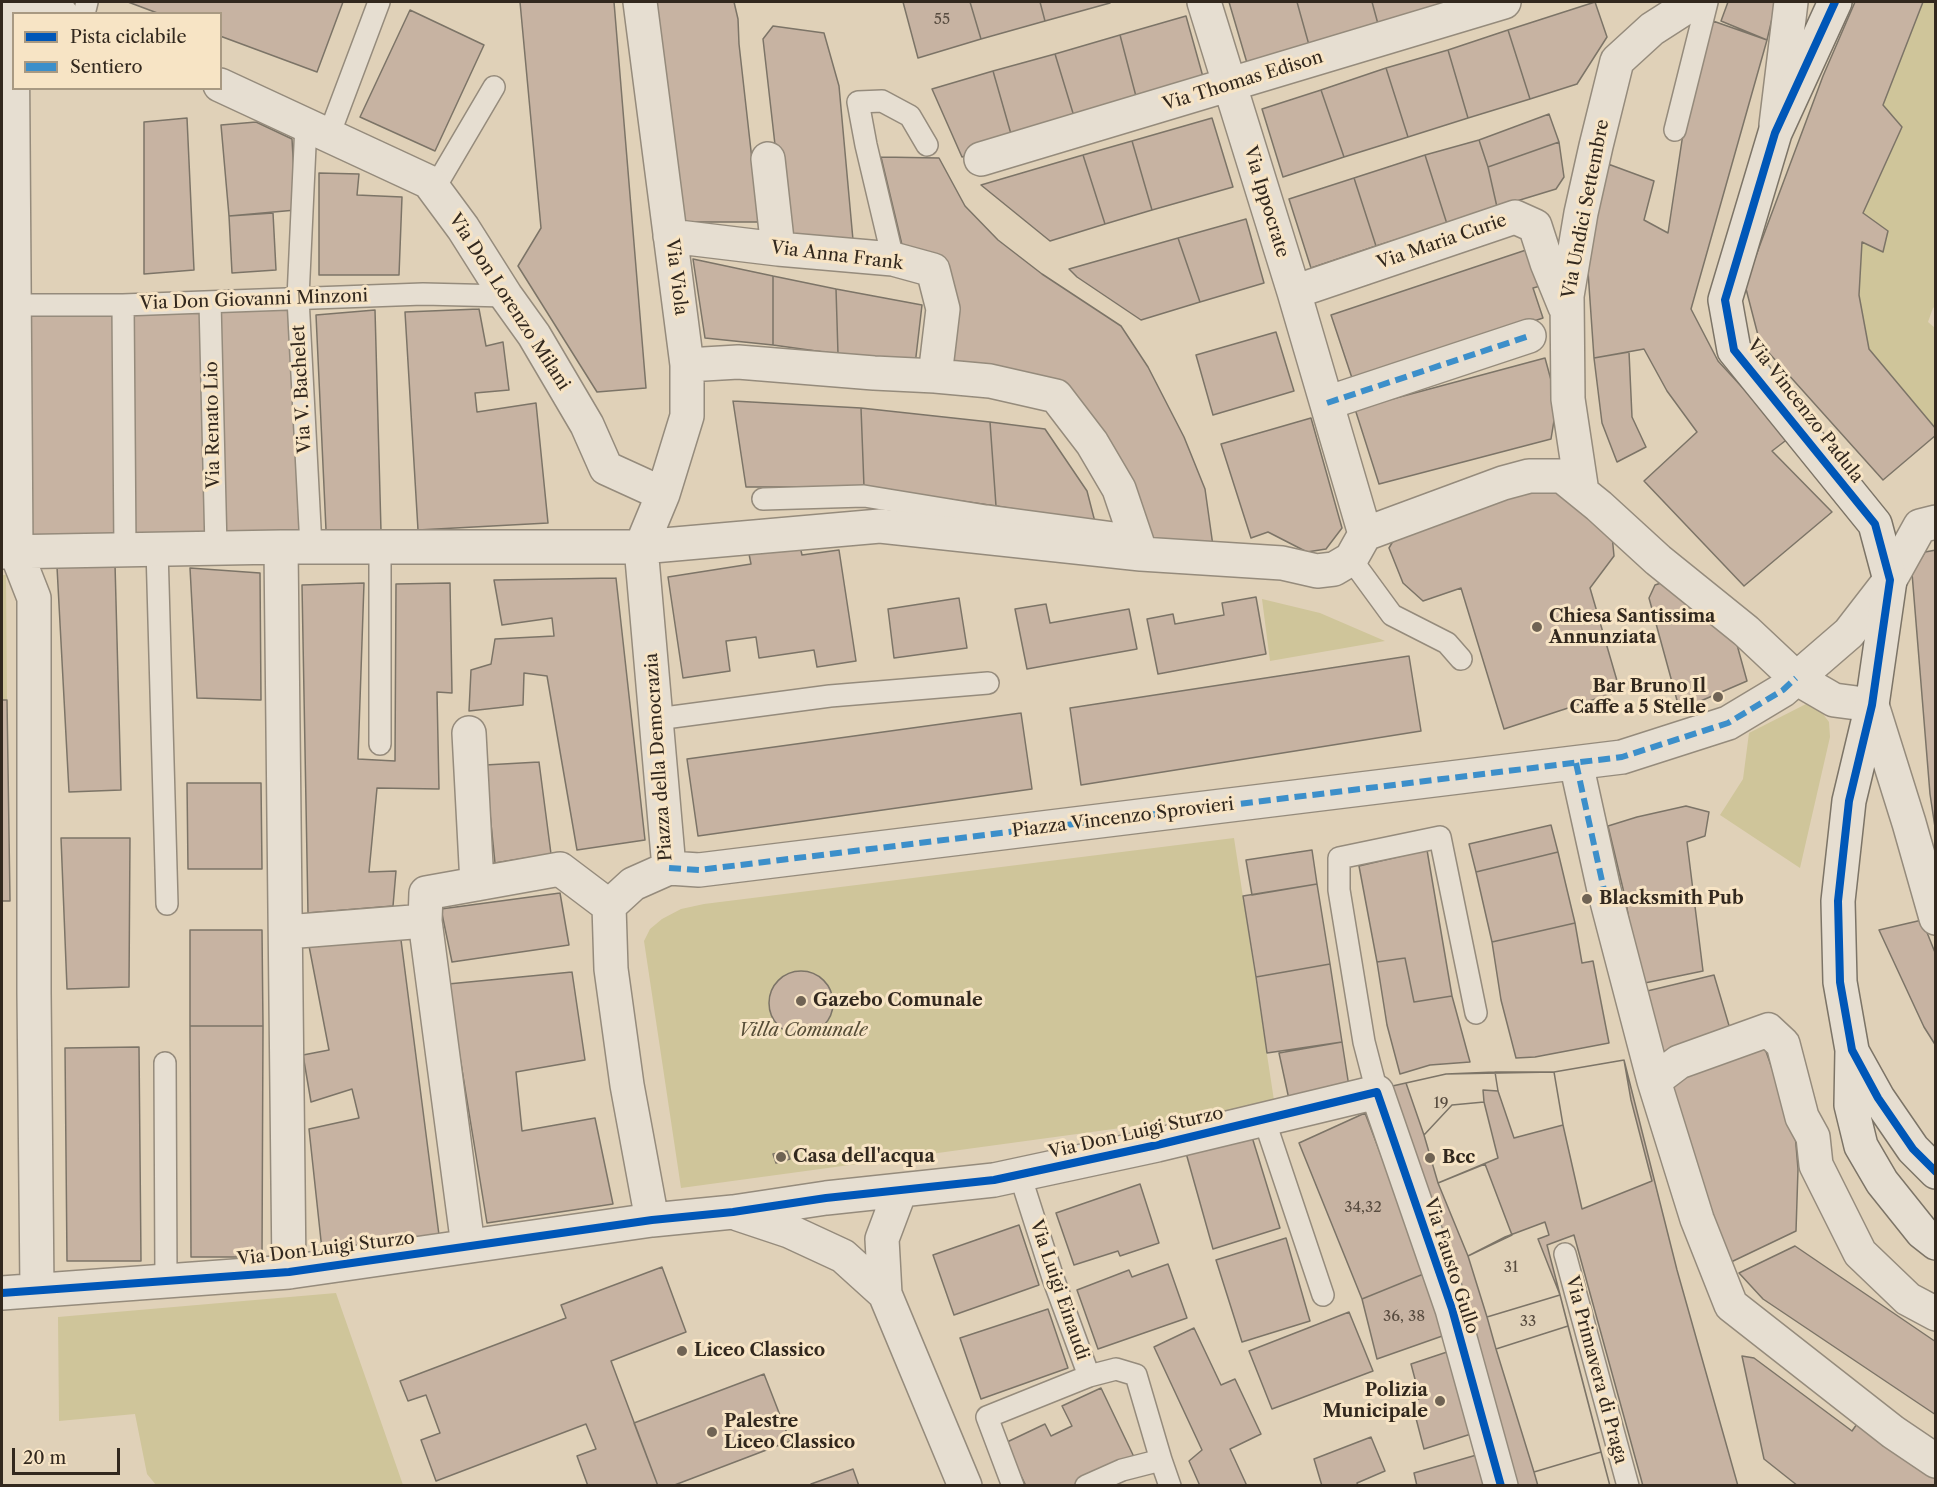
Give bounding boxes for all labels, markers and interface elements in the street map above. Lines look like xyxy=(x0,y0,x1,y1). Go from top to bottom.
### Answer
house number: 55 xyxy=(934,11,950,29)
legend xyxy=(12,12,222,90)
text: Pista ciclabile xyxy=(70,26,187,48)
street label: Via Thomas Edison xyxy=(1160,46,1326,116)
text: Sentiero xyxy=(70,56,142,78)
street label: Via Undici Settembre xyxy=(1558,117,1614,301)
street label: Via Ippocrate xyxy=(1239,144,1293,260)
street label: Via Don Lorenzo Milani xyxy=(444,210,574,394)
street label: Via Maria Curie xyxy=(1374,210,1510,274)
street label: Via Viola xyxy=(661,237,691,317)
street label: Via Anna Frank xyxy=(770,237,904,275)
street label: Via Don Giovanni Minzoni xyxy=(139,285,369,315)
street label: Via V. Bachelet xyxy=(288,324,316,454)
street label: Via Vincenzo Padula xyxy=(1742,335,1868,487)
street label: Via Renato Lio xyxy=(201,361,225,489)
place label: Chiesa Santissima Annunziata xyxy=(1549,606,1716,648)
marker: Chiesa Santissima Annunziata xyxy=(1530,620,1544,634)
street label: Piazza della Democrazia xyxy=(641,652,677,862)
place label: Bar Bruno Il Caffe a 5 Stelle xyxy=(1569,676,1706,718)
marker: Bar Bruno Il Caffe a 5 Stelle xyxy=(1711,690,1725,704)
street label: Piazza Vincenzo Sprovieri xyxy=(1011,794,1235,842)
place label: Blacksmith Pub xyxy=(1599,888,1744,910)
marker: Blacksmith Pub xyxy=(1580,892,1594,906)
place label: Gazebo Comunale xyxy=(813,990,983,1012)
marker: Gazebo Comunale xyxy=(794,994,808,1008)
park label: Villa Comunale xyxy=(738,1020,868,1042)
house number: 19 xyxy=(1433,1095,1449,1113)
street label: Via Don Luigi Sturzo xyxy=(1047,1102,1225,1164)
place label: Casa dell'acqua xyxy=(793,1146,935,1168)
place label: Bcc xyxy=(1442,1147,1475,1169)
marker: Casa dell'acqua xyxy=(774,1150,788,1164)
marker: Bcc xyxy=(1423,1151,1437,1165)
street label: Via Fausto Gullo xyxy=(1419,1195,1483,1337)
house number: 34,32 xyxy=(1344,1199,1382,1217)
street label: Via Luigi Einaudi xyxy=(1025,1217,1093,1363)
street label: Via Don Luigi Sturzo xyxy=(236,1227,416,1271)
house number: 31 xyxy=(1504,1259,1518,1277)
street label: Via Primavera di Praga xyxy=(1561,1274,1631,1466)
house number: 36, 38 xyxy=(1383,1308,1425,1326)
house number: 33 xyxy=(1520,1313,1536,1331)
place label: Liceo Classico xyxy=(694,1340,825,1362)
marker: Liceo Classico xyxy=(675,1344,689,1358)
place label: Polizia Municipale xyxy=(1323,1380,1428,1422)
marker: Polizia Municipale xyxy=(1433,1394,1447,1408)
place label: Palestre Liceo Classico xyxy=(724,1411,855,1454)
marker: Palestre Liceo Classico xyxy=(705,1425,719,1439)
scale bar xyxy=(15,1436,123,1474)
text: 20 m xyxy=(23,1447,66,1469)

